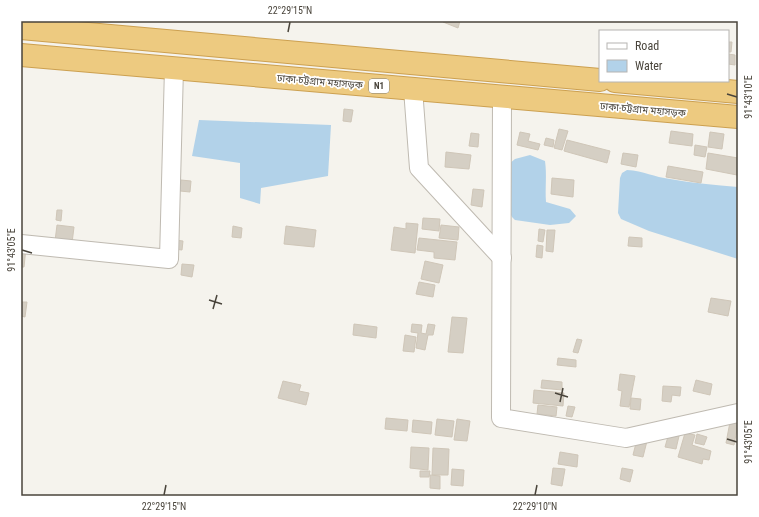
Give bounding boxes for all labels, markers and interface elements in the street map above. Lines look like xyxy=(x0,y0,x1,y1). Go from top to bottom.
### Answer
text: 22°29'15"N xyxy=(268,5,312,16)
legend xyxy=(599,30,729,82)
text: Road xyxy=(635,39,659,53)
text: Water xyxy=(635,59,663,73)
street label: ঢাকা-চট্টগ্রাম মহাসড়ক xyxy=(276,72,364,91)
text: 91°43'10"E xyxy=(743,75,754,119)
road number: N1 xyxy=(369,79,389,93)
street label: ঢাকা-চট্টগ্রাম মহাসড়ক xyxy=(599,100,687,119)
text: 91°43'05"E xyxy=(6,228,17,272)
text: 91°43'05"E xyxy=(743,420,754,464)
text: 22°29'15"N xyxy=(142,501,186,512)
text: 22°29'10"N xyxy=(513,501,557,512)

